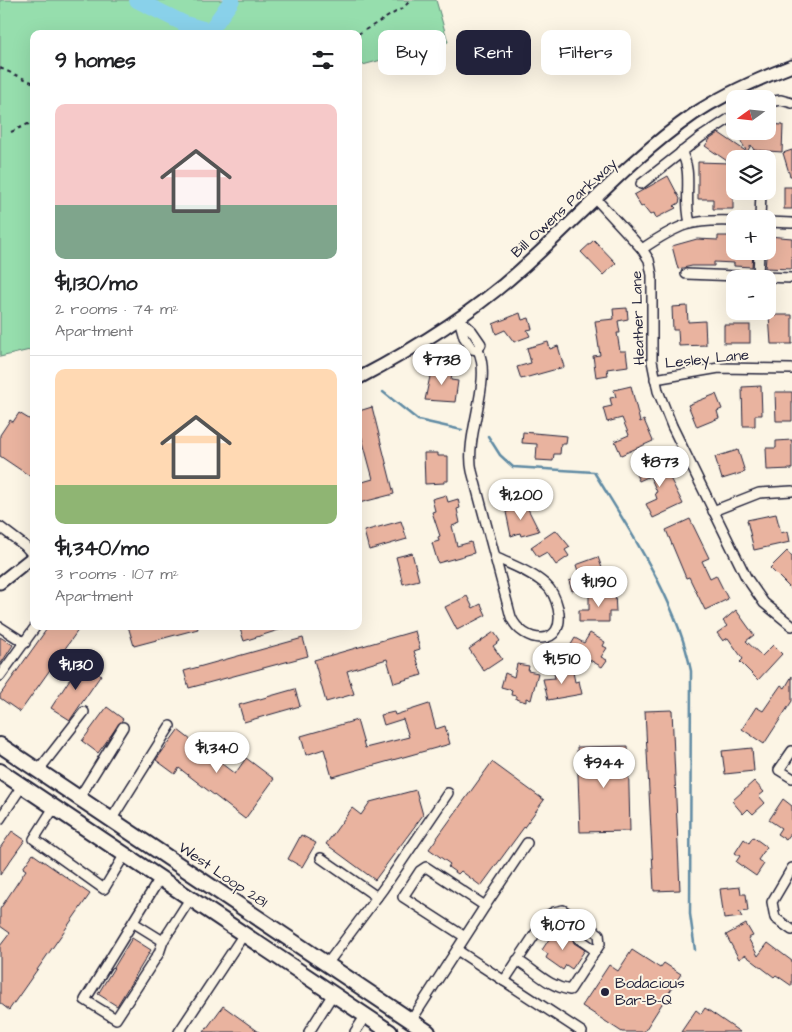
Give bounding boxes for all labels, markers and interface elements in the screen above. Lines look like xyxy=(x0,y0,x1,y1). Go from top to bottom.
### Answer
chip: Buy xyxy=(378,30,446,75)
chip: Rent xyxy=(456,30,531,75)
chip: Filters xyxy=(541,30,631,75)
text: 9 homes xyxy=(55,46,136,75)
icon: filters xyxy=(309,46,337,74)
north arrow xyxy=(726,90,776,140)
map controls xyxy=(726,90,776,320)
icon: home xyxy=(151,136,241,226)
button: layers xyxy=(726,150,776,200)
street label: Bill Owens Parkway xyxy=(506,153,622,263)
button: + xyxy=(726,210,776,260)
text: $1,130/mo xyxy=(55,269,137,298)
street label: Heather Lane xyxy=(626,270,650,366)
button: − xyxy=(726,270,776,320)
text: 2 rooms · 74 m² xyxy=(55,298,179,320)
text: Apartment xyxy=(55,320,133,342)
pin: $738 xyxy=(412,344,472,386)
street label: Lesley Lane xyxy=(664,344,750,375)
text: $738 xyxy=(423,349,461,371)
icon: home xyxy=(151,402,241,492)
pin: $873 xyxy=(630,446,690,488)
text: $873 xyxy=(641,451,679,473)
pin: $1,200 xyxy=(480,478,562,521)
text: $1,200 xyxy=(499,484,543,506)
text: $1,340/mo xyxy=(55,534,149,563)
text: 3 rooms · 107 m² xyxy=(55,563,179,585)
pin: $1,190 xyxy=(558,566,640,608)
text: $1,190 xyxy=(581,571,617,593)
text: Apartment xyxy=(55,585,133,607)
pin: $1,510 xyxy=(521,642,603,685)
pin: $1,130 xyxy=(35,648,117,691)
text: $1,510 xyxy=(543,648,581,670)
text: $1,130 xyxy=(59,654,93,676)
pin: $1,340 xyxy=(176,732,258,774)
text: $1,340 xyxy=(196,737,238,759)
pin: $944 xyxy=(574,746,634,789)
text: $944 xyxy=(584,752,624,774)
street label: West Loop 281 xyxy=(174,837,272,913)
pin: $1,070 xyxy=(522,908,604,951)
text: $1,070 xyxy=(541,914,585,936)
place label: Bodacious Bar-B-Q xyxy=(615,973,685,1011)
marker: Bodacious Bar-B-Q xyxy=(599,986,611,998)

